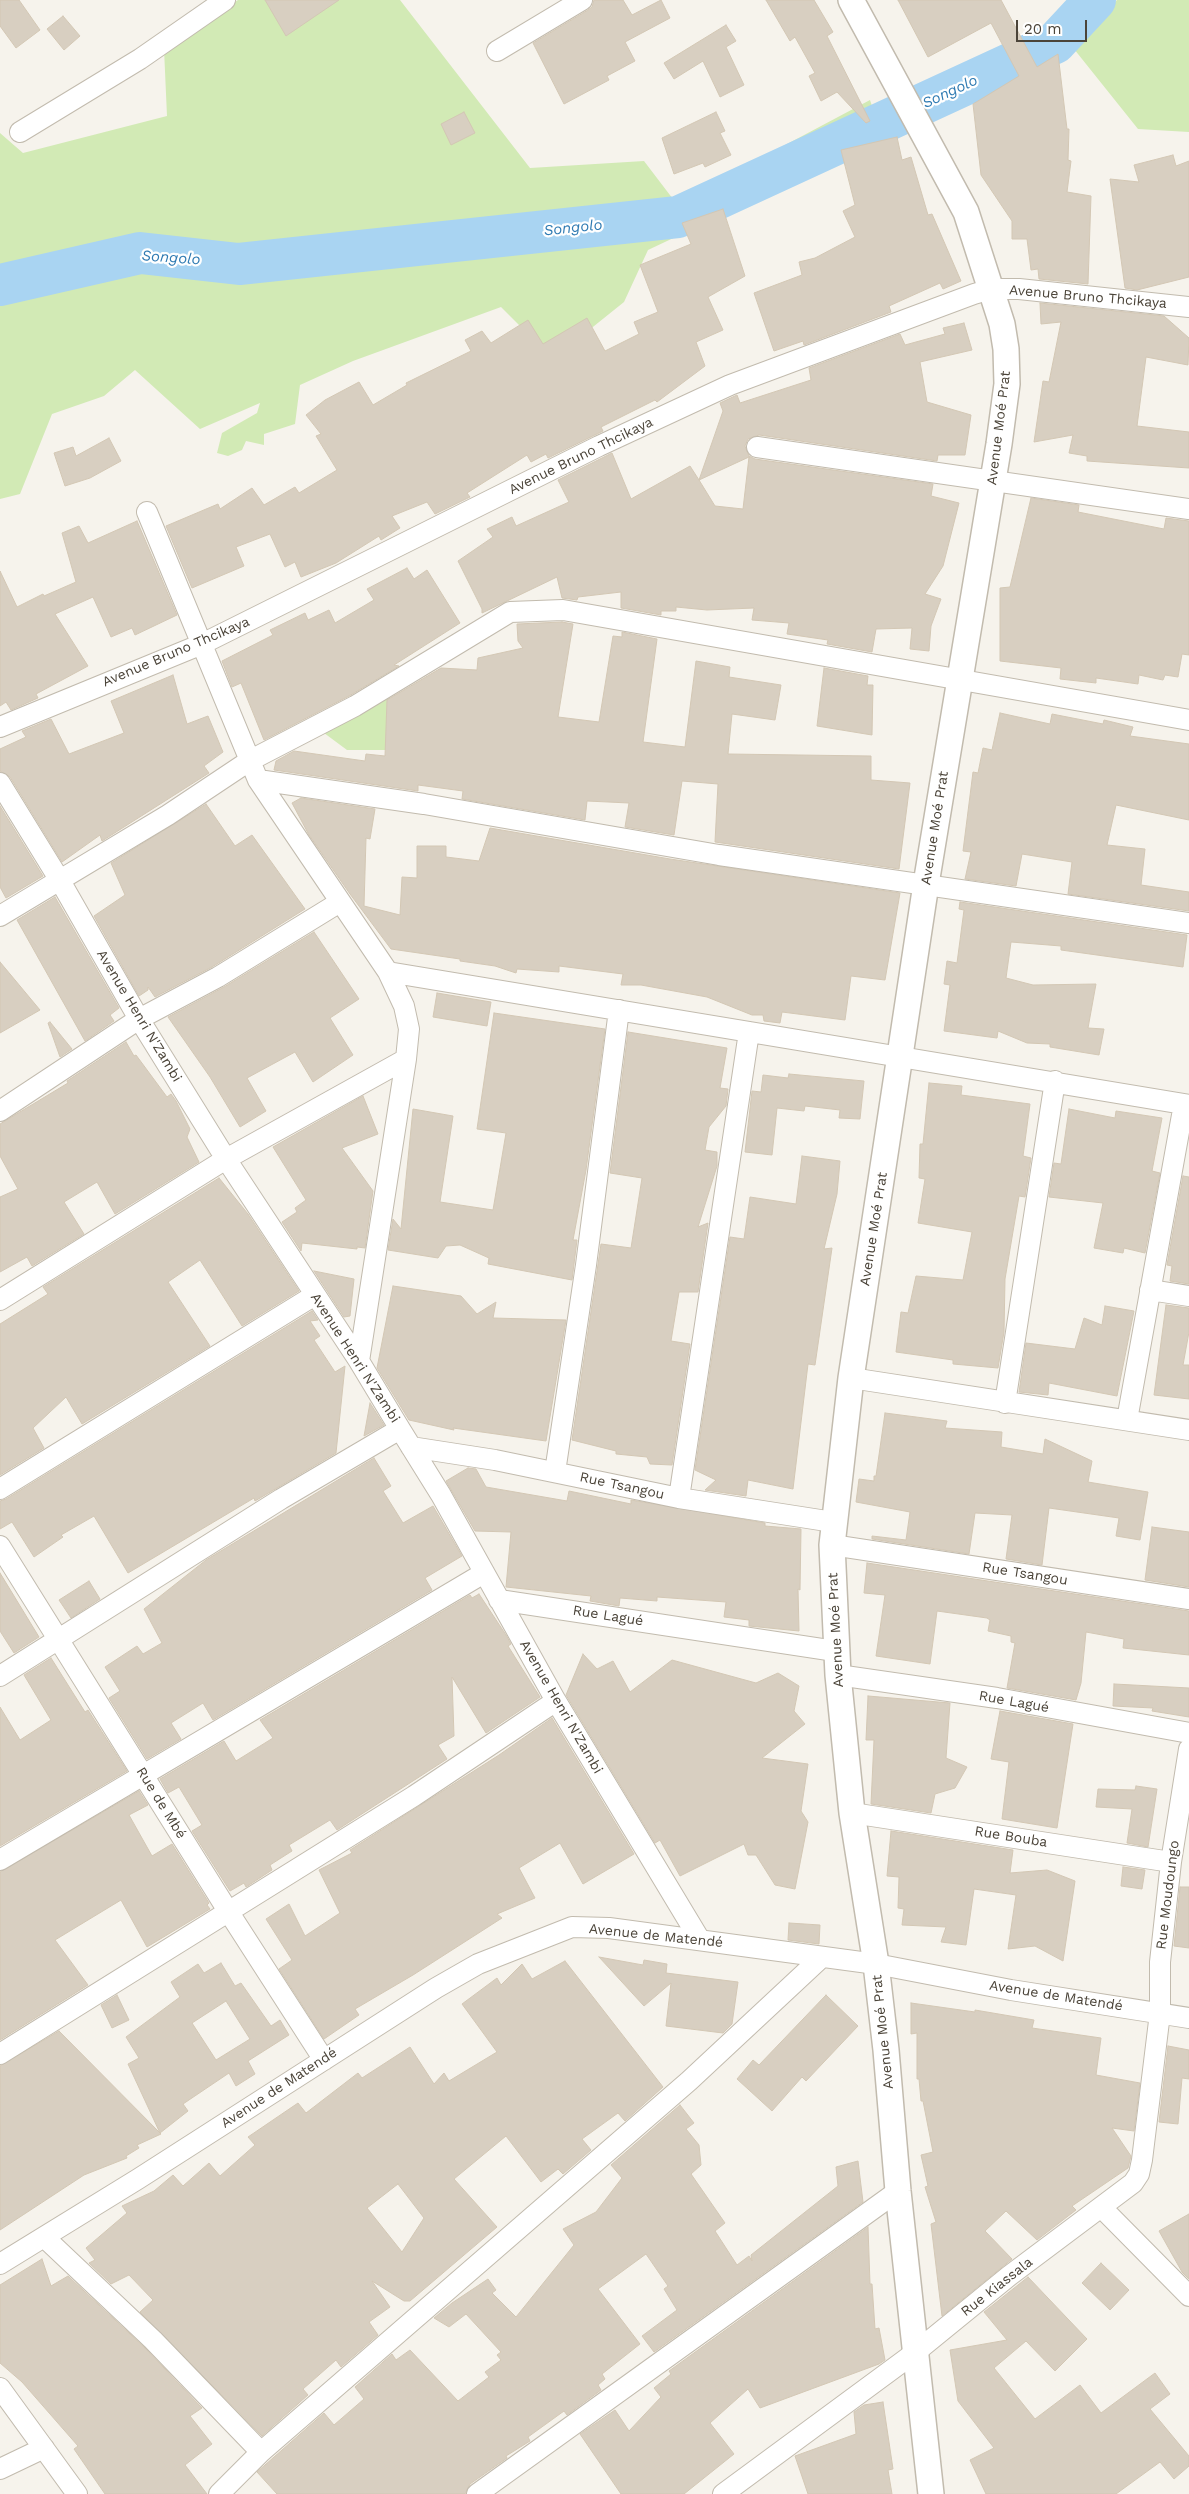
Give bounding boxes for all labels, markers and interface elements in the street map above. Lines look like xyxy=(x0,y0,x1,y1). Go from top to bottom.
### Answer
scale bar xyxy=(1019,10,1090,42)
text: 20 m xyxy=(1024,20,1062,38)
water label: Songolo xyxy=(919,71,981,113)
water label: Songolo xyxy=(543,216,603,240)
water label: Songolo xyxy=(141,247,201,269)
street label: Avenue Bruno Thcikaya xyxy=(1008,282,1168,312)
street label: Avenue Moé Prat xyxy=(984,370,1014,486)
street label: Avenue Bruno Thcikaya xyxy=(506,414,656,498)
street label: Avenue Bruno Thcikaya xyxy=(100,613,252,691)
street label: Avenue Moé Prat xyxy=(918,770,952,886)
street label: Avenue Henri N'Zambi xyxy=(93,947,185,1085)
street label: Avenue Moé Prat xyxy=(857,1171,891,1287)
street label: Avenue Henri N'Zambi xyxy=(307,1290,403,1426)
street label: Rue Tsangou xyxy=(578,1469,666,1503)
street label: Rue Tsangou xyxy=(981,1559,1069,1589)
street label: Avenue Moé Prat xyxy=(825,1572,847,1688)
street label: Rue Lagué xyxy=(572,1602,644,1630)
street label: Avenue Henri N'Zambi xyxy=(516,1637,606,1777)
street label: Rue Lagué xyxy=(978,1688,1050,1716)
street label: Rue de Mbé xyxy=(132,1764,190,1842)
street label: Rue Bouba xyxy=(973,1823,1049,1851)
street label: Rue Moudoungo xyxy=(1153,1839,1183,1951)
street label: Avenue de Matendé xyxy=(588,1921,724,1951)
street label: Avenue Moé Prat xyxy=(869,1974,897,2090)
street label: Avenue de Matendé xyxy=(988,1977,1124,2015)
street label: Avenue de Matendé xyxy=(218,2044,340,2132)
street label: Rue Kiassala xyxy=(958,2254,1036,2320)

